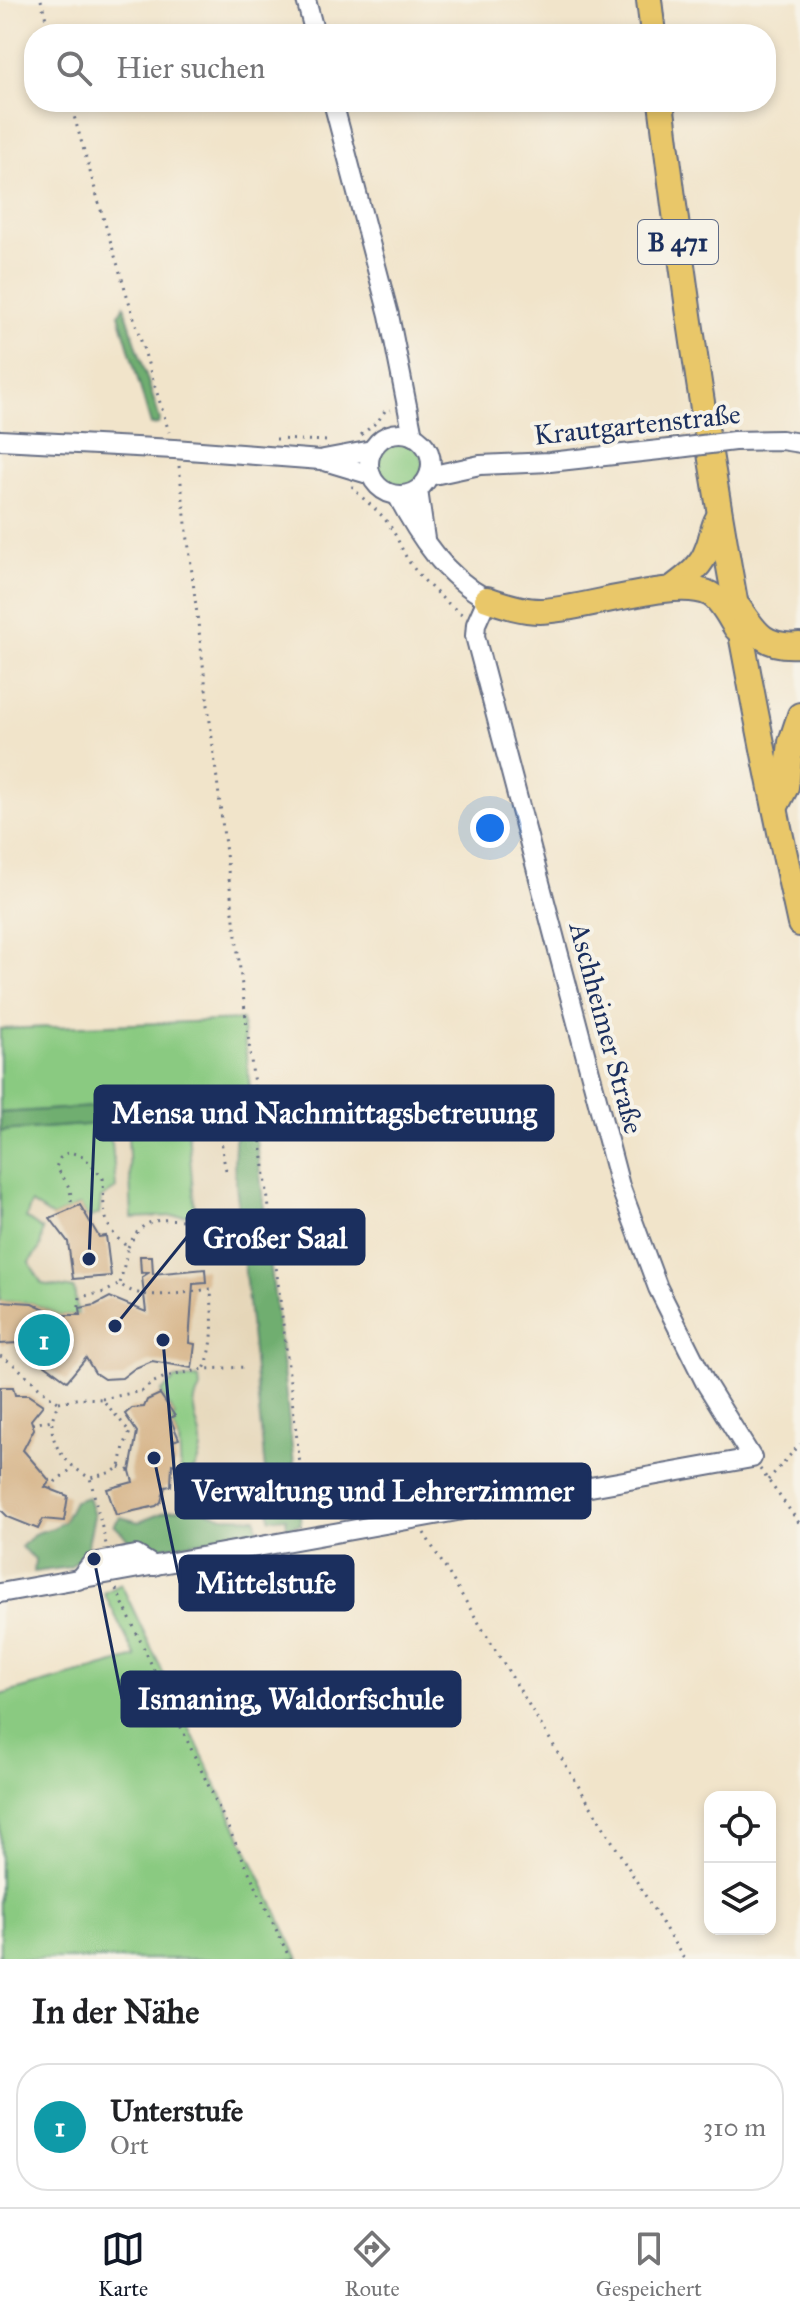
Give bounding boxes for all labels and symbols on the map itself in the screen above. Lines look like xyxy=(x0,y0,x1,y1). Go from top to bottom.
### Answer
road number: B 471 xyxy=(638,220,718,264)
street label: Krautgartenstraße xyxy=(532,396,742,453)
your location xyxy=(470,808,510,848)
street label: Aschheimer Straße xyxy=(561,918,652,1138)
callout: Mensa und Nachmittagsbetreuung xyxy=(95,1086,553,1140)
text: Mensa und Nachmittagsbetreuung xyxy=(111,1095,538,1131)
callout: Großer Saal xyxy=(187,1210,364,1264)
text: Großer Saal xyxy=(203,1220,348,1256)
pin: 1 xyxy=(18,1310,70,1370)
callout: Verwaltung und Lehrerzimmer xyxy=(176,1464,590,1518)
text: Verwaltung und Lehrerzimmer xyxy=(191,1473,575,1509)
callout: Mittelstufe xyxy=(180,1556,353,1610)
text: Mittelstufe xyxy=(196,1565,337,1601)
callout: Ismaning, Waldorfschule xyxy=(122,1672,460,1726)
text: Ismaning, Waldorfschule xyxy=(138,1681,445,1717)

